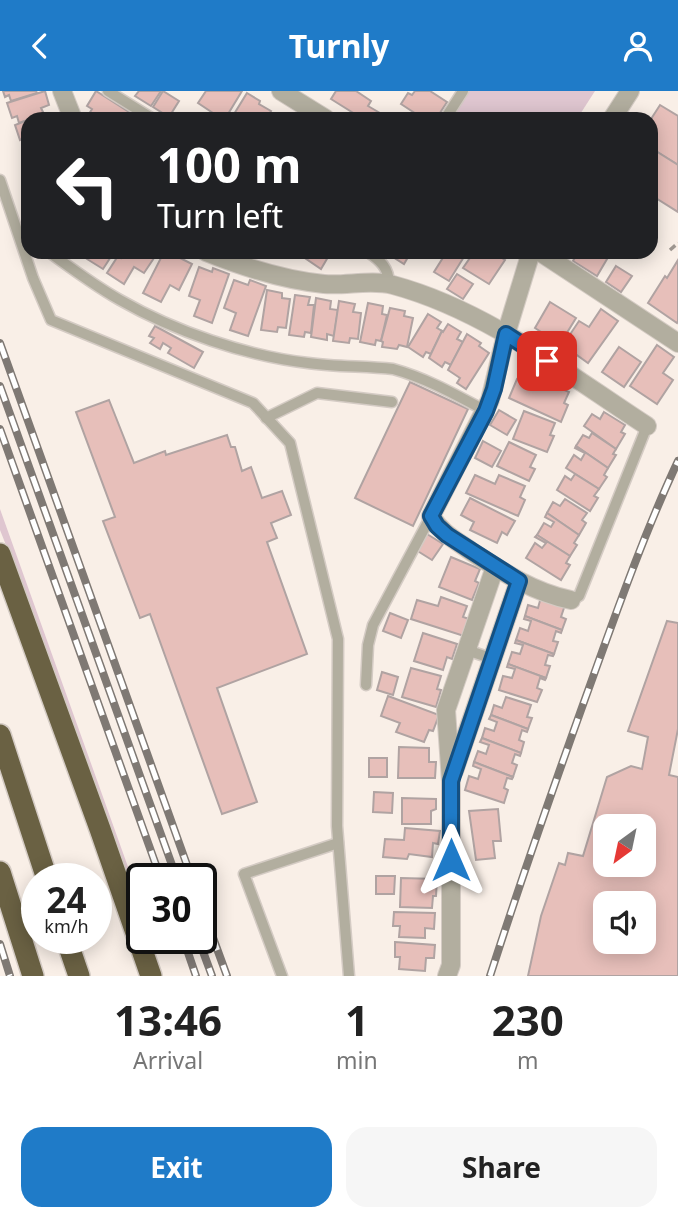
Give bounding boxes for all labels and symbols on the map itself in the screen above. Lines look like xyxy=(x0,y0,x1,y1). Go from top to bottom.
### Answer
pin xyxy=(517,331,577,391)
north arrow xyxy=(593,814,656,877)
position arrow xyxy=(414,823,488,897)
speed limit sign: 30 xyxy=(126,863,217,954)

